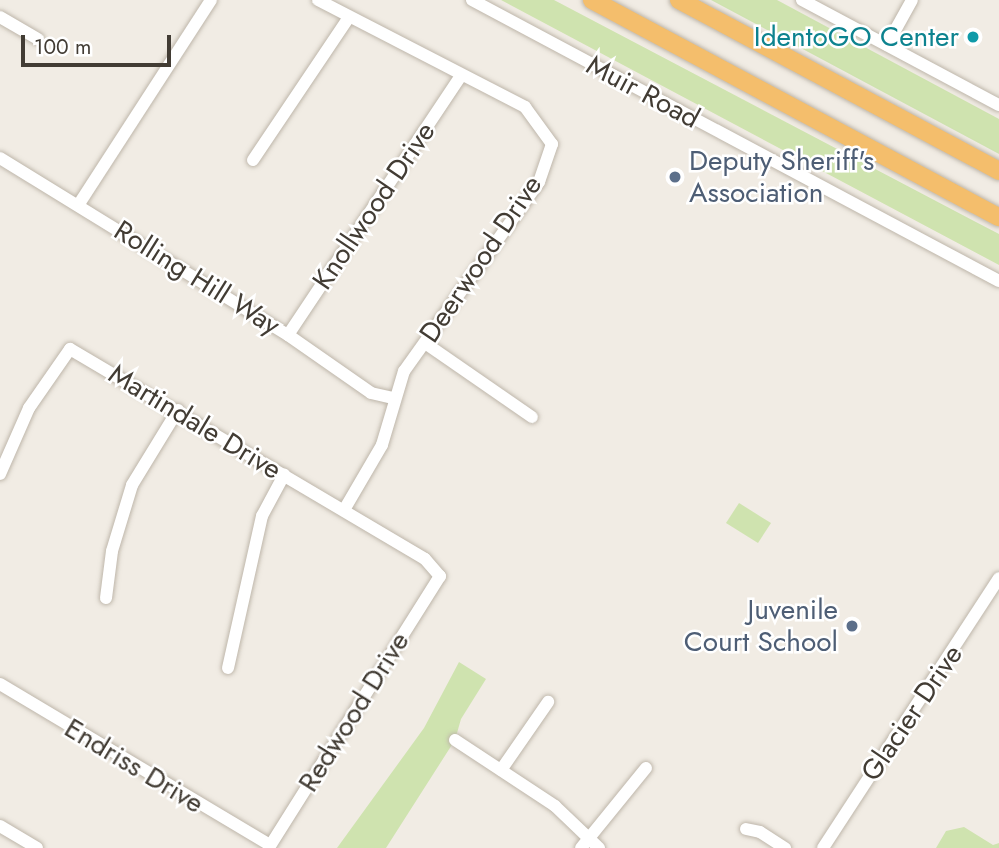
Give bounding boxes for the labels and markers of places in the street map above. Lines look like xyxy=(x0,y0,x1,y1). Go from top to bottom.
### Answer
place label: IdentoGO Center xyxy=(754,20,959,54)
marker: IdentoGO Center xyxy=(965,29,981,45)
place label: Deputy Sheriff's Association xyxy=(689,144,874,210)
marker: Deputy Sheriff's Association xyxy=(667,169,683,185)
place label: Juvenile Court School xyxy=(684,593,838,659)
marker: Juvenile Court School xyxy=(844,618,860,634)

